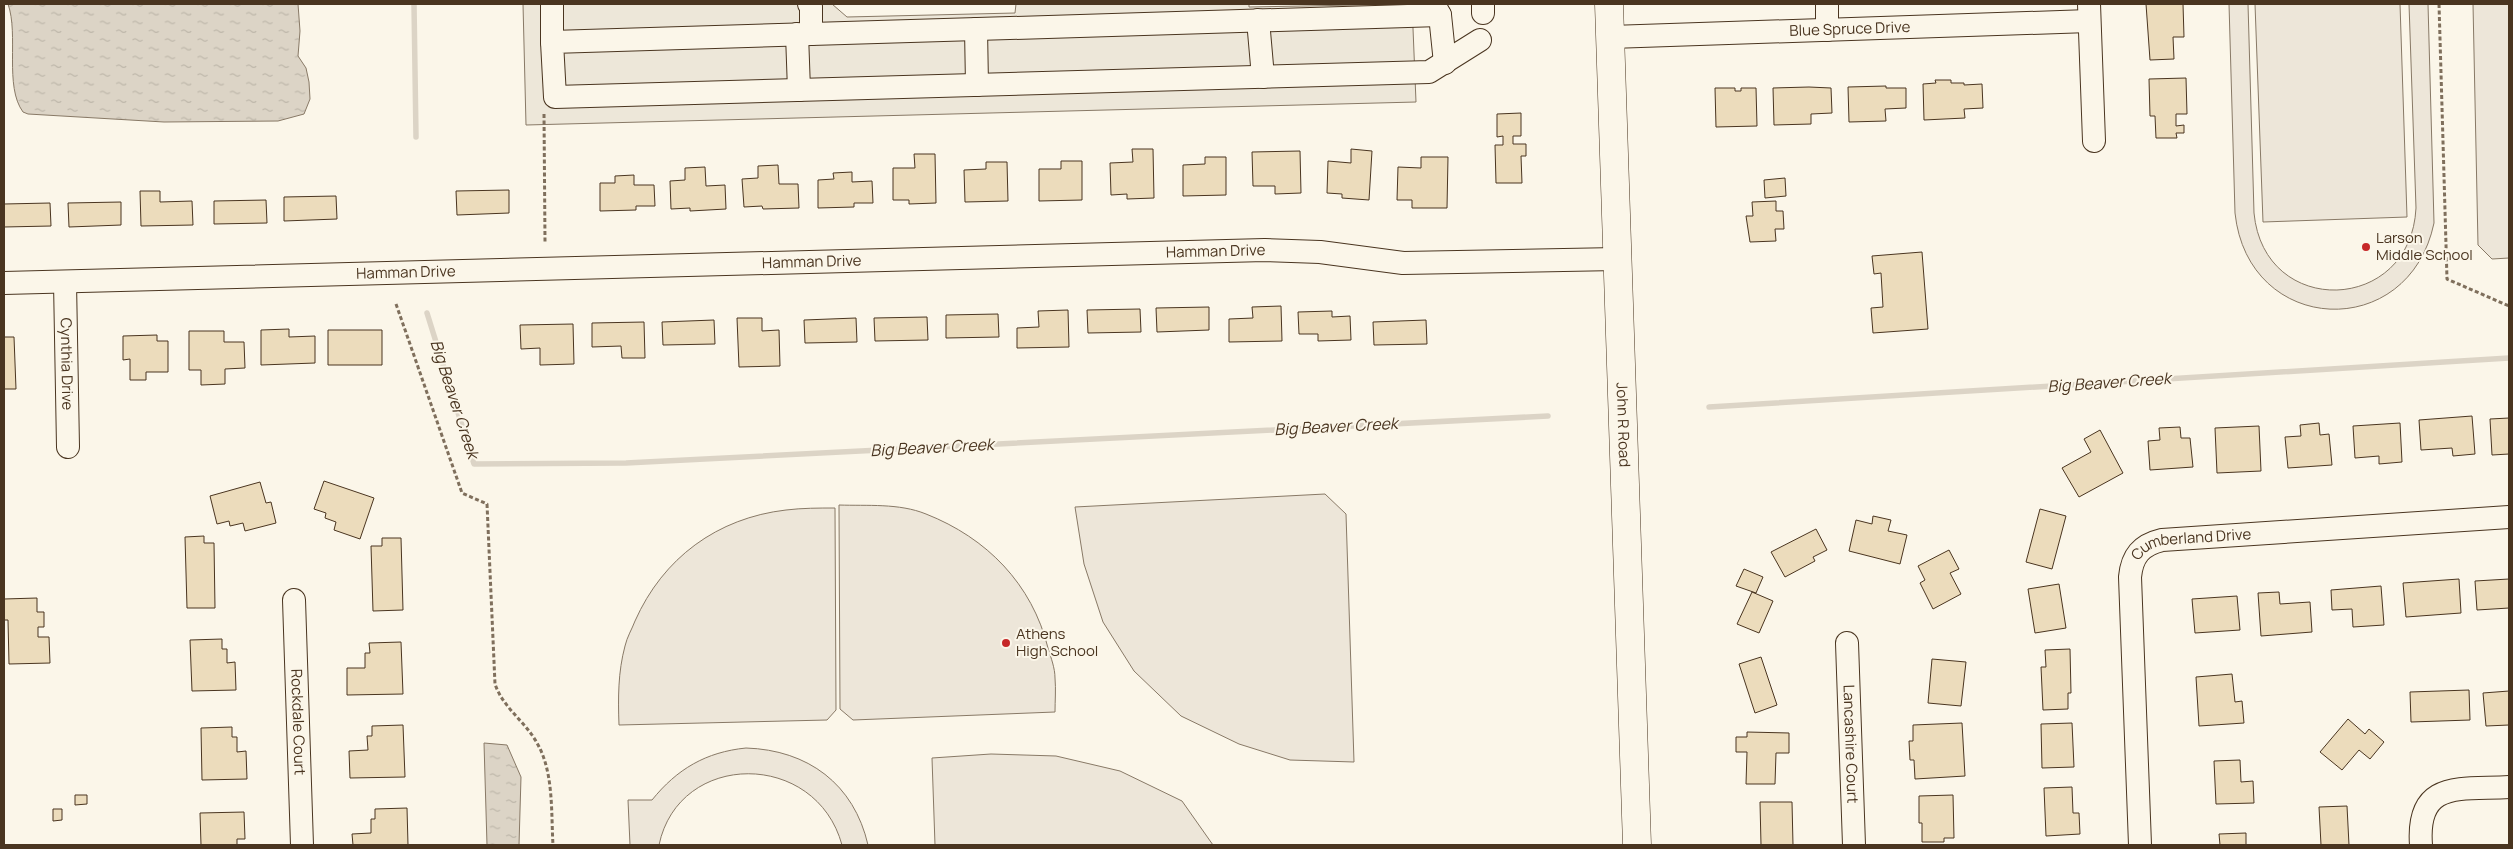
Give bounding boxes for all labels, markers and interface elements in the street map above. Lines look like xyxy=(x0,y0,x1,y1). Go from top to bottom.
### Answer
street label: Blue Spruce Drive xyxy=(1789,16,1911,41)
place label: Larson Middle School xyxy=(2376,227,2473,265)
street label: Hamman Drive xyxy=(1166,239,1266,263)
marker: Larson Middle School xyxy=(2360,241,2372,253)
street label: Hamman Drive xyxy=(762,250,862,273)
street label: Hamman Drive xyxy=(356,260,456,284)
street label: Cynthia Drive xyxy=(56,318,78,411)
water label: Big Beaver Creek xyxy=(425,337,485,463)
water label: Big Beaver Creek xyxy=(2047,367,2173,397)
street label: John R Road xyxy=(1612,382,1635,467)
water label: Big Beaver Creek xyxy=(1274,412,1400,440)
water label: Big Beaver Creek xyxy=(870,433,996,461)
street label: Cumberland Drive xyxy=(2126,523,2252,564)
place label: Athens High School xyxy=(1016,623,1098,661)
marker: Athens High School xyxy=(1000,637,1012,649)
street label: Rockdale Court xyxy=(286,668,311,775)
street label: Lancashire Court xyxy=(1838,684,1864,804)

